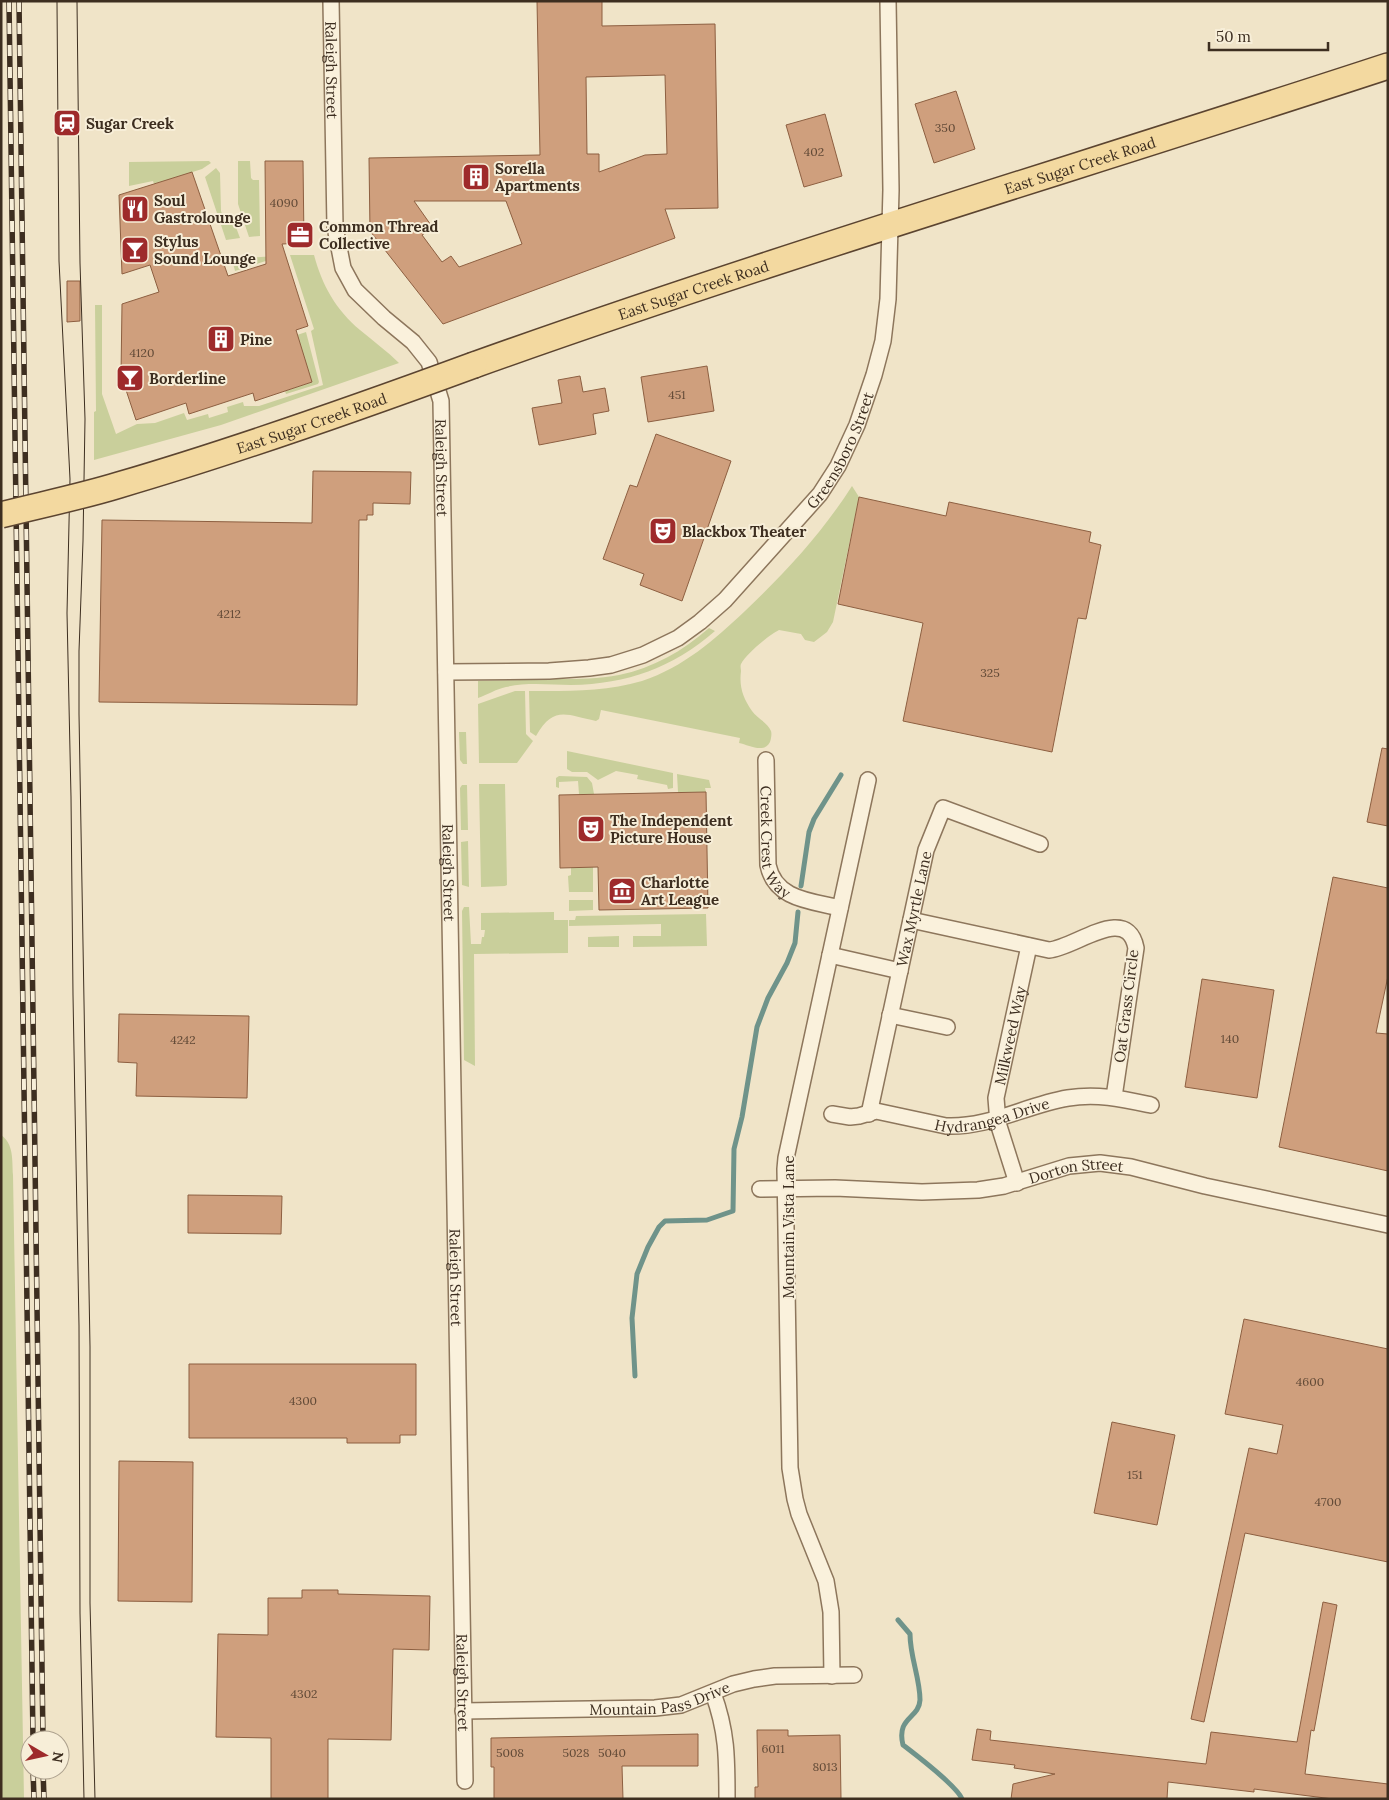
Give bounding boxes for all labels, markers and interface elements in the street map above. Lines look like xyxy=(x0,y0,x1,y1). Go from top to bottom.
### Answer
scale bar xyxy=(1209,20,1328,52)
street label: Raleigh Street xyxy=(322,21,343,119)
text: 50 m xyxy=(1216,27,1251,46)
station icon: Sugar Creek xyxy=(52,108,82,138)
place label: Sugar Creek xyxy=(86,114,174,133)
house number: 350 xyxy=(935,120,955,135)
street label: East Sugar Creek Road xyxy=(1002,132,1158,198)
house number: 402 xyxy=(804,144,824,159)
place label: Sorella Apartments xyxy=(495,159,580,195)
building icon: Sorella Apartments xyxy=(461,162,491,192)
place label: Soul Gastrolounge xyxy=(154,191,250,227)
restaurant icon: Soul Gastrolounge xyxy=(120,194,150,224)
house number: 4090 xyxy=(270,195,298,210)
place label: Common Thread Collective xyxy=(319,217,438,253)
office icon: Common Thread Collective xyxy=(285,220,315,250)
place label: Stylus Sound Lounge xyxy=(154,232,256,268)
bar icon: Stylus Sound Lounge xyxy=(120,235,150,265)
street label: East Sugar Creek Road xyxy=(616,256,771,324)
building icon: Pine xyxy=(206,324,236,354)
place label: Pine xyxy=(240,330,272,349)
house number: 4120 xyxy=(130,345,154,360)
bar icon: Borderline xyxy=(115,363,145,393)
place label: Borderline xyxy=(149,369,226,388)
house number: 451 xyxy=(668,387,686,402)
street label: East Sugar Creek Road xyxy=(234,388,389,457)
street label: Greensboro Street xyxy=(802,389,877,512)
street label: Raleigh Street xyxy=(432,419,453,517)
theatre icon: Blackbox Theater xyxy=(648,516,678,546)
place label: Blackbox Theater xyxy=(682,522,807,541)
house number: 4212 xyxy=(217,606,241,621)
house number: 325 xyxy=(980,665,1000,680)
street label: Creek Crest Way xyxy=(757,785,795,902)
place label: The Independent Picture House xyxy=(610,811,733,847)
theatre icon: The Independent Picture House xyxy=(576,814,606,844)
street label: Raleigh Street xyxy=(439,824,460,922)
street label: Wax Myrtle Lane xyxy=(892,849,935,968)
place label: Charlotte Art League xyxy=(641,873,719,909)
museum icon: Charlotte Art League xyxy=(607,876,637,906)
street label: Oat Grass Circle xyxy=(1110,948,1142,1064)
street label: Milkweed Way xyxy=(990,984,1030,1087)
house number: 140 xyxy=(1221,1031,1239,1046)
house number: 4242 xyxy=(170,1032,196,1047)
street label: Hydrangea Drive xyxy=(933,1093,1051,1136)
street label: Dorton Street xyxy=(1026,1153,1125,1187)
street label: Mountain Vista Lane xyxy=(779,1155,798,1299)
street label: Raleigh Street xyxy=(446,1229,467,1327)
house number: 4600 xyxy=(1296,1374,1324,1389)
house number: 4300 xyxy=(289,1393,317,1408)
house number: 151 xyxy=(1127,1467,1143,1482)
house number: 4700 xyxy=(1315,1494,1341,1509)
street label: Raleigh Street xyxy=(453,1634,474,1732)
street label: Mountain Pass Drive xyxy=(589,1677,732,1719)
house number: 4302 xyxy=(290,1686,318,1701)
north arrow xyxy=(20,1730,70,1780)
house number: 6011 xyxy=(761,1741,785,1756)
house number: 5008 xyxy=(496,1745,524,1760)
house number: 5028 xyxy=(562,1745,590,1760)
house number: 5040 xyxy=(598,1745,626,1760)
text: N xyxy=(48,1750,68,1764)
house number: 8013 xyxy=(812,1759,838,1774)

